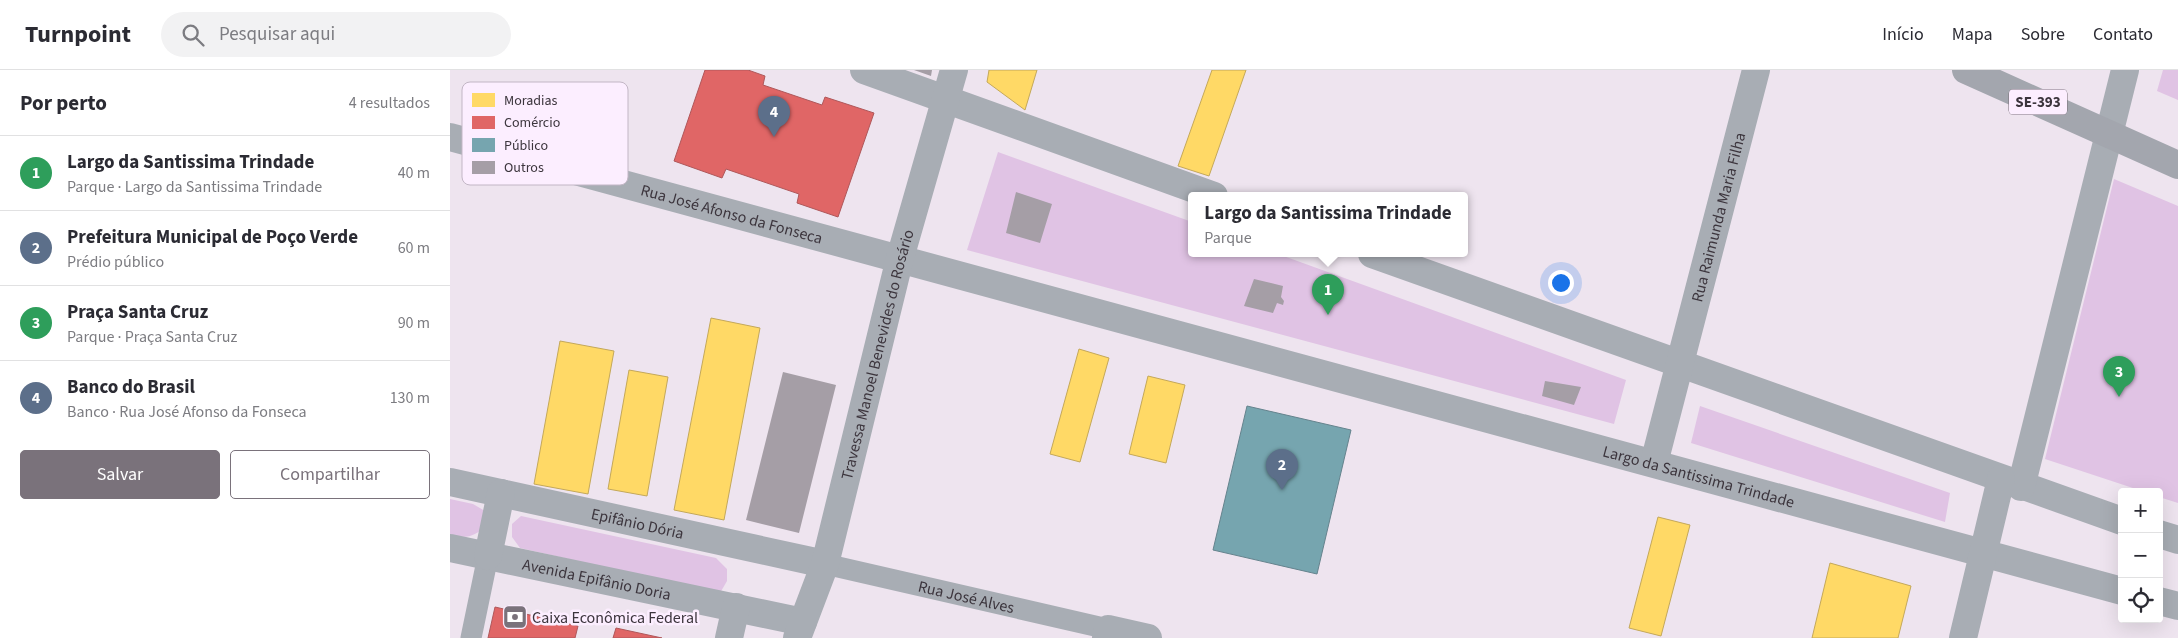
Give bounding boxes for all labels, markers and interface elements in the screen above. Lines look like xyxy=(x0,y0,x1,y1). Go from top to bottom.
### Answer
search box xyxy=(161,12,511,57)
text: Turnpoint xyxy=(25,17,131,52)
icon: search xyxy=(179,21,207,49)
text: Pesquisar aqui xyxy=(219,21,335,48)
text: Início xyxy=(1882,22,1924,47)
text: Mapa xyxy=(1952,22,1993,47)
text: Sobre xyxy=(2021,22,2065,47)
text: Contato xyxy=(2093,22,2153,47)
legend xyxy=(462,82,628,185)
text: Por perto xyxy=(20,88,107,118)
road number: SE-393 xyxy=(2009,90,2067,114)
text: Moradias xyxy=(504,91,558,111)
text: 4 resultados xyxy=(349,92,430,114)
pin: 4 xyxy=(758,96,790,137)
text: Comércio xyxy=(504,113,560,133)
street label: Rua Raimunda Maria Filha xyxy=(1686,130,1751,305)
text: Público xyxy=(504,136,548,156)
text: Largo da Santissima Trindade xyxy=(67,149,314,176)
text: Outros xyxy=(504,158,544,178)
text: 1 xyxy=(32,162,40,184)
text: 40 m xyxy=(398,162,430,184)
text: Parque · Largo da Santissima Trindade xyxy=(67,176,322,198)
street label: Rua José Afonso da Fonseca xyxy=(638,179,825,250)
popup xyxy=(1188,192,1468,257)
text: Largo da Santissima Trindade xyxy=(1204,200,1452,227)
text: Prefeitura Municipal de Poço Verde xyxy=(67,224,358,251)
street label: Travessa Manoel Benevides do Rosário xyxy=(836,227,920,482)
text: Parque xyxy=(1204,227,1252,249)
text: 2 xyxy=(32,237,40,259)
text: 60 m xyxy=(398,237,430,259)
text: Prédio público xyxy=(67,251,164,273)
your location xyxy=(1548,270,1574,296)
pin: 1 xyxy=(1312,274,1344,315)
text: Praça Santa Cruz xyxy=(67,299,208,326)
text: 3 xyxy=(32,312,40,334)
text: 90 m xyxy=(398,312,430,334)
text: Parque · Praça Santa Cruz xyxy=(67,326,237,348)
pin: 3 xyxy=(2103,356,2135,397)
text: Banco do Brasil xyxy=(67,374,195,401)
text: 4 xyxy=(32,387,40,409)
text: 130 m xyxy=(390,387,430,409)
text: Banco · Rua José Afonso da Fonseca xyxy=(67,401,307,423)
street label: Largo da Santissima Trindade xyxy=(1600,441,1797,514)
pin: 2 xyxy=(1266,449,1298,490)
button: Salvar xyxy=(20,450,220,499)
button: Compartilhar xyxy=(230,450,430,499)
map controls xyxy=(2118,488,2163,623)
button: + xyxy=(2118,488,2163,533)
street label: Epifânio Dória xyxy=(589,503,686,545)
button: − xyxy=(2118,533,2163,578)
street label: Avenida Epifânio Doria xyxy=(520,553,673,606)
street label: Rua José Alves xyxy=(916,576,1017,619)
button: locate xyxy=(2118,578,2163,623)
bank icon: Caixa Econômica Federal xyxy=(502,604,528,630)
place label: Caixa Econômica Federal xyxy=(532,607,698,629)

